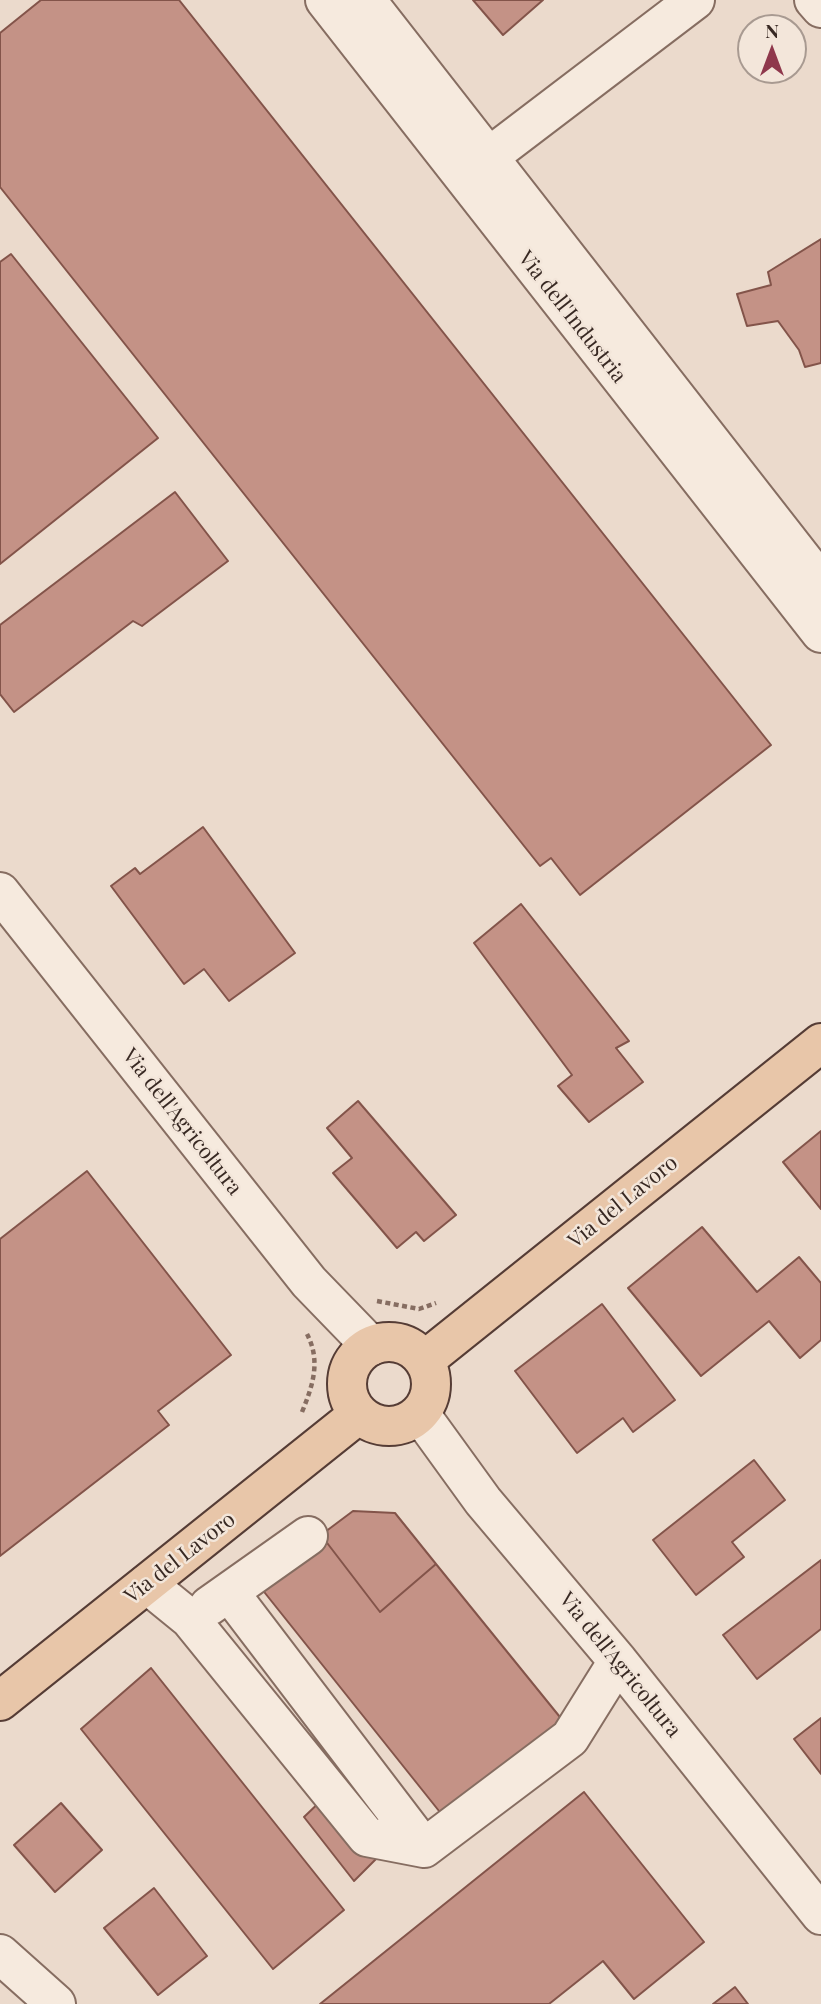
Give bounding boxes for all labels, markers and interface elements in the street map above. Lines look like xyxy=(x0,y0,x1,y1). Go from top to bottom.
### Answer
north arrow xyxy=(737,14,807,84)
text: N xyxy=(765,17,779,43)
street label: Via dell'Industria xyxy=(513,246,631,388)
street label: Via dell'Agricoltura xyxy=(117,1044,247,1200)
street label: Via del Lavoro xyxy=(563,1150,683,1254)
street label: Via del Lavoro xyxy=(120,1507,240,1609)
street label: Via dell'Agricoltura xyxy=(554,1588,686,1742)

